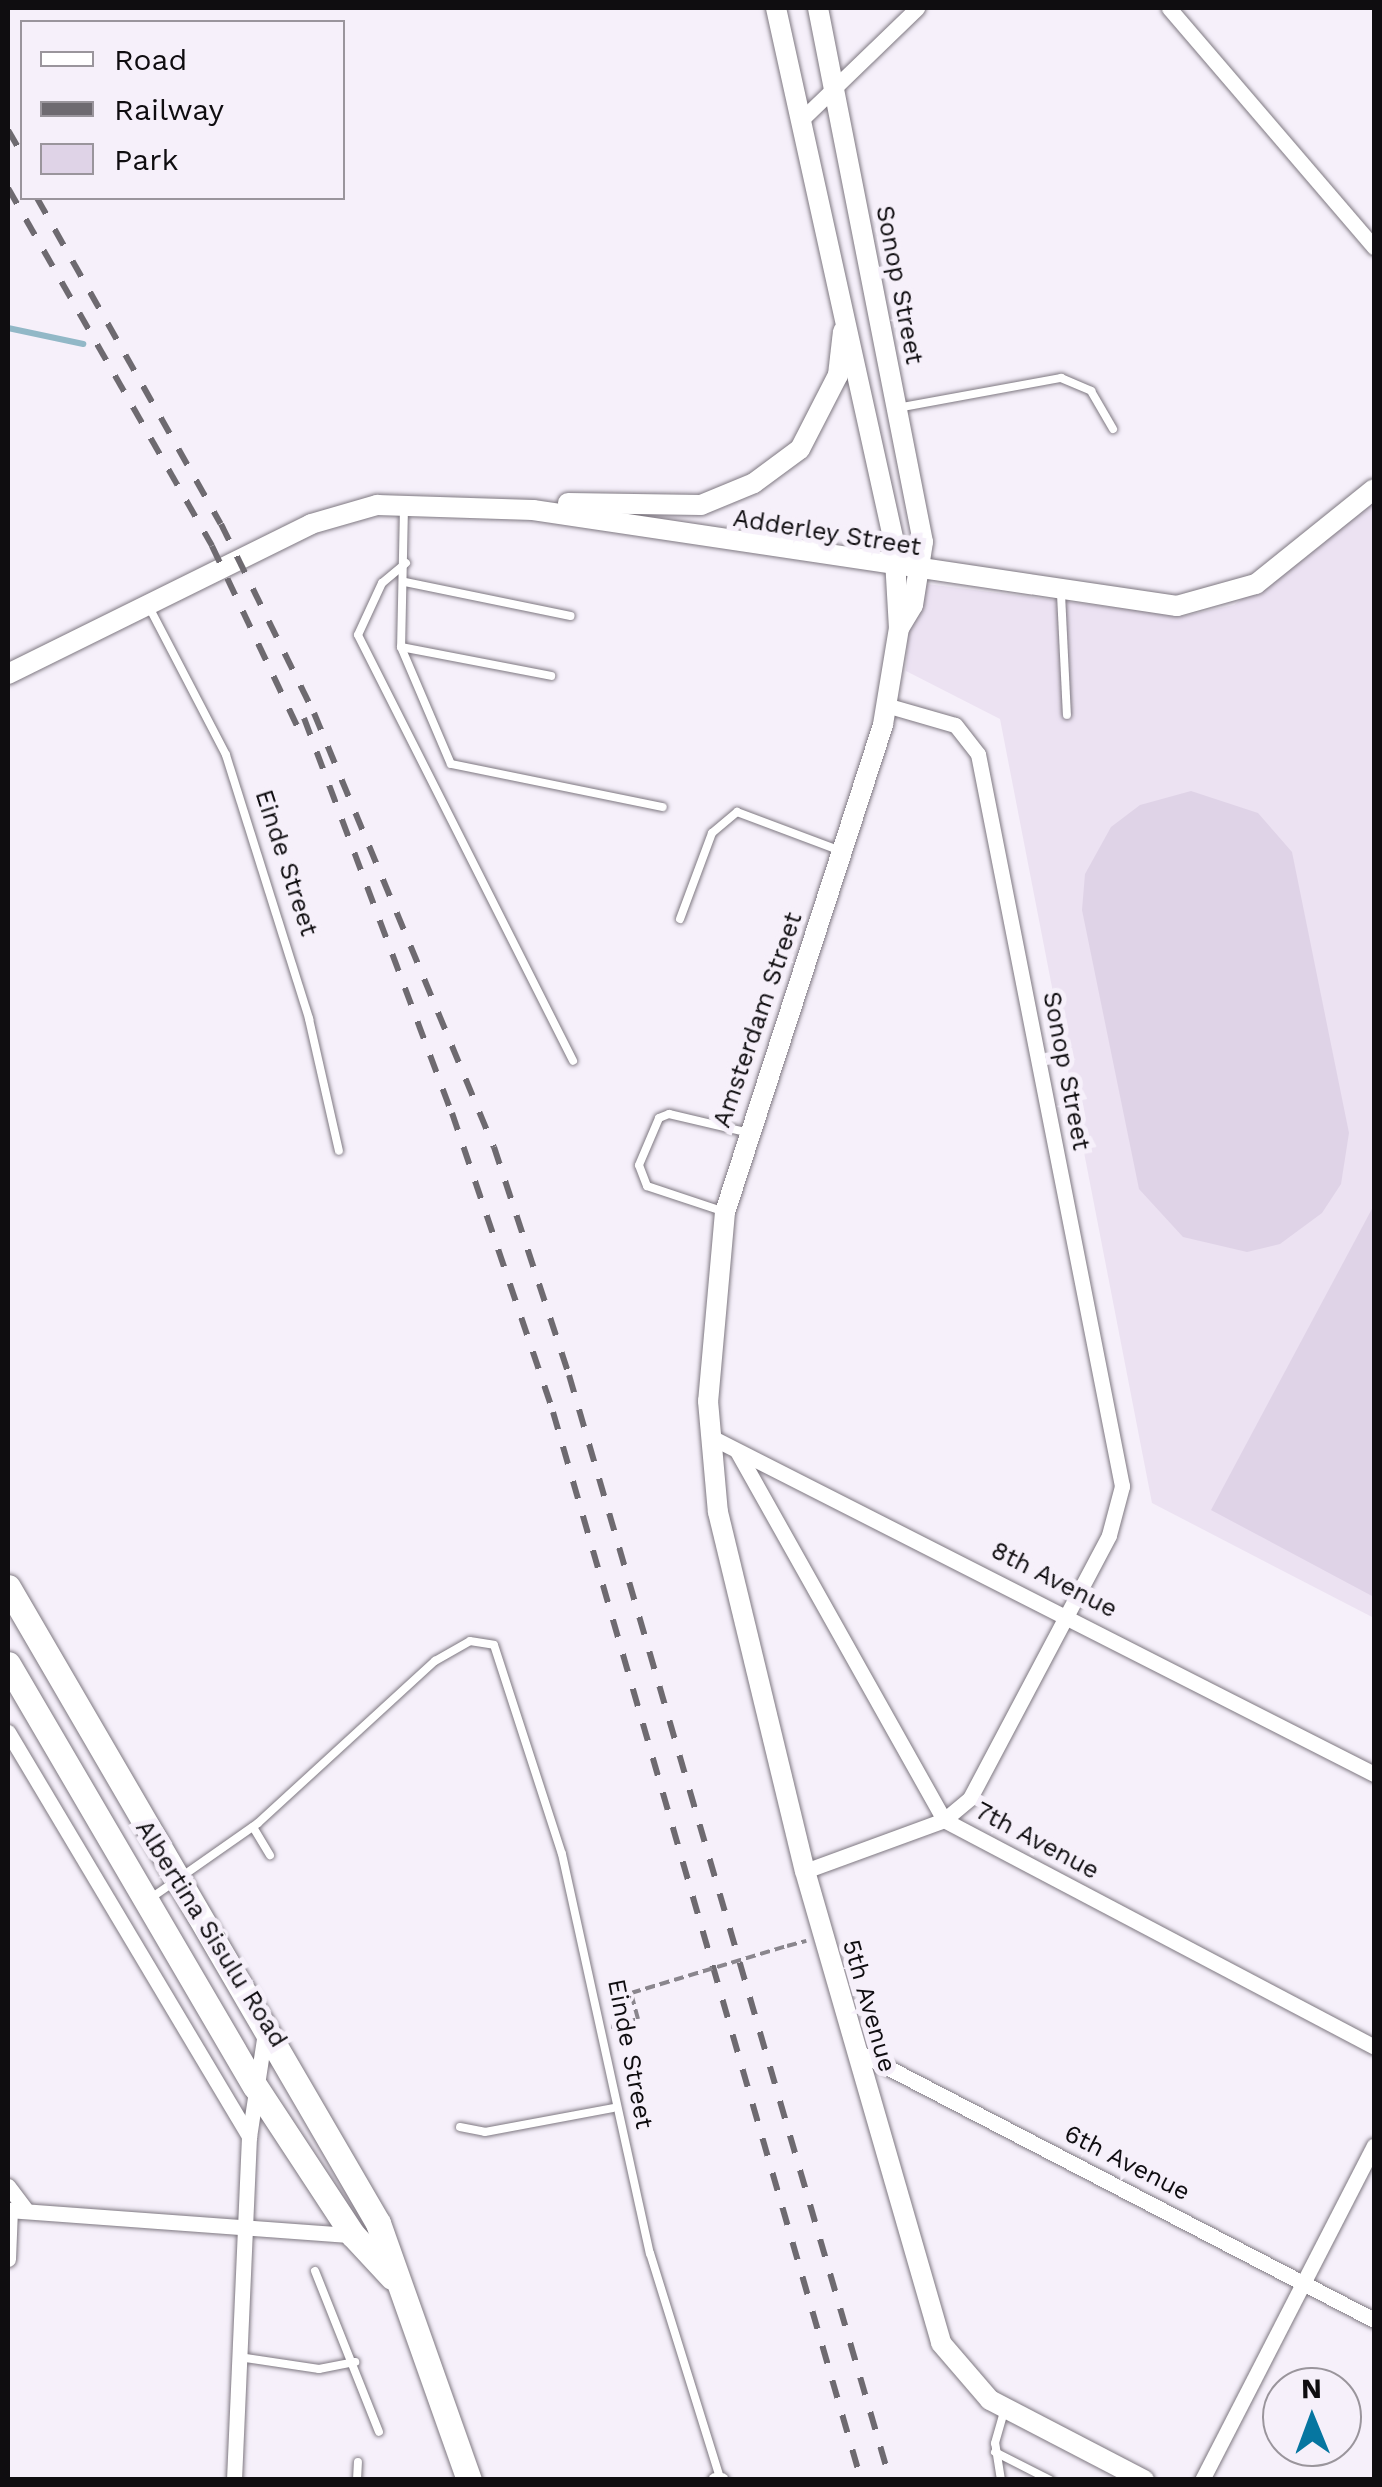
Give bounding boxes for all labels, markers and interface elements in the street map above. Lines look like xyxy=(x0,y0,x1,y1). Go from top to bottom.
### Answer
legend xyxy=(20,20,345,200)
text: Road xyxy=(114,42,187,77)
text: Railway xyxy=(114,92,224,127)
text: Park xyxy=(114,142,179,177)
street label: Sonop Street xyxy=(869,203,929,367)
street label: Adderley Street xyxy=(731,503,923,563)
street label: Einde Street xyxy=(248,786,324,940)
street label: Amsterdam Street xyxy=(707,908,809,1132)
street label: Sonop Street xyxy=(1036,989,1096,1153)
street label: 8th Avenue xyxy=(986,1535,1122,1625)
street label: 7th Avenue xyxy=(970,1796,1104,1886)
street label: Albertina Sisulu Road xyxy=(129,1815,293,2053)
street label: 5th Avenue xyxy=(836,1936,902,2076)
street label: Einde Street xyxy=(601,1977,659,2131)
street label: 6th Avenue xyxy=(1059,2118,1195,2208)
north arrow xyxy=(1262,2367,1362,2467)
text: N xyxy=(1301,2372,1322,2405)

